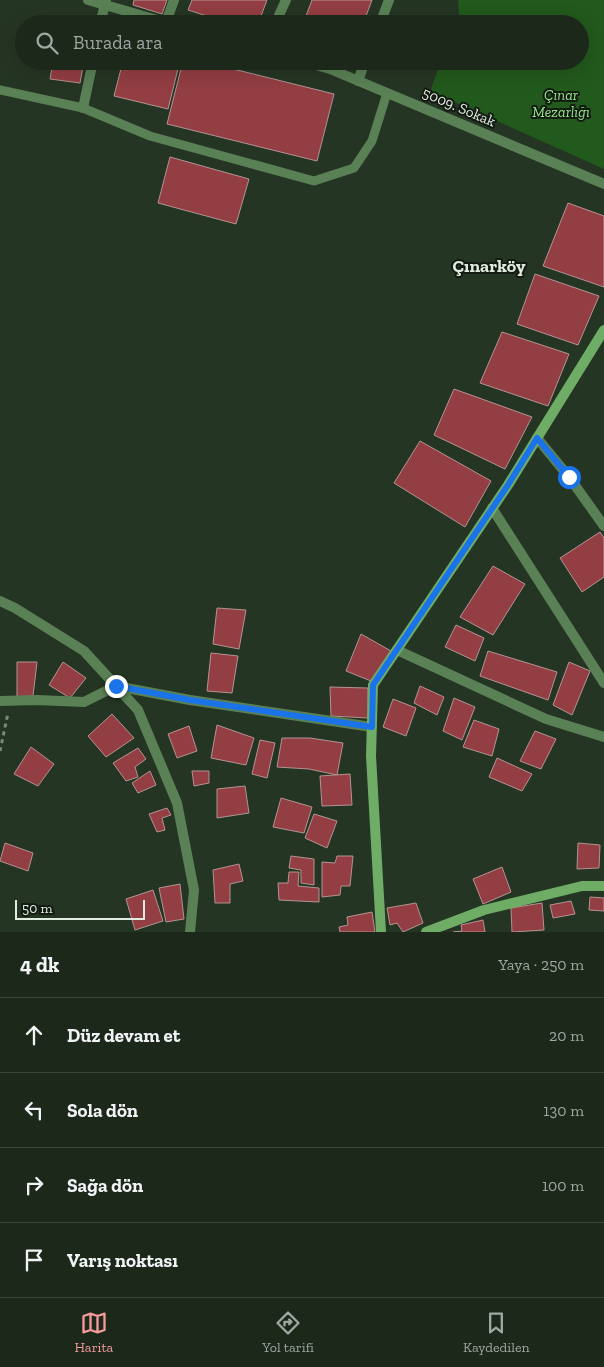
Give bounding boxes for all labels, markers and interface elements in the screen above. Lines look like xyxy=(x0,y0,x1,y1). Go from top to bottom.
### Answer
search box xyxy=(15,15,589,70)
icon: search xyxy=(33,29,61,57)
text: Burada ara xyxy=(73,31,163,54)
street label: 5009. Sokak xyxy=(420,83,499,131)
park label: Çınar Mezarlığı xyxy=(532,86,590,121)
district label: Çınarköy xyxy=(452,255,526,277)
route start xyxy=(558,466,581,489)
route end xyxy=(105,675,128,698)
scale bar xyxy=(15,897,145,920)
text: 50 m xyxy=(22,900,53,917)
text: 4 dk xyxy=(20,952,59,977)
text: Yaya · 250 m xyxy=(498,955,584,974)
icon: ahead xyxy=(20,1021,48,1049)
text: Düz devam et xyxy=(67,1024,180,1047)
text: 20 m xyxy=(549,1026,584,1045)
icon: left xyxy=(20,1096,48,1124)
text: Sola dön xyxy=(67,1099,138,1122)
text: 130 m xyxy=(543,1101,584,1120)
icon: right xyxy=(20,1171,48,1199)
text: Sağa dön xyxy=(67,1174,143,1197)
text: 100 m xyxy=(542,1176,584,1195)
icon: arrive xyxy=(20,1246,48,1274)
text: Varış noktası xyxy=(67,1249,178,1272)
tab: Harita xyxy=(74,1309,113,1356)
tab: Yol tarifi xyxy=(262,1309,314,1356)
tab: Kaydedilen xyxy=(463,1309,530,1356)

